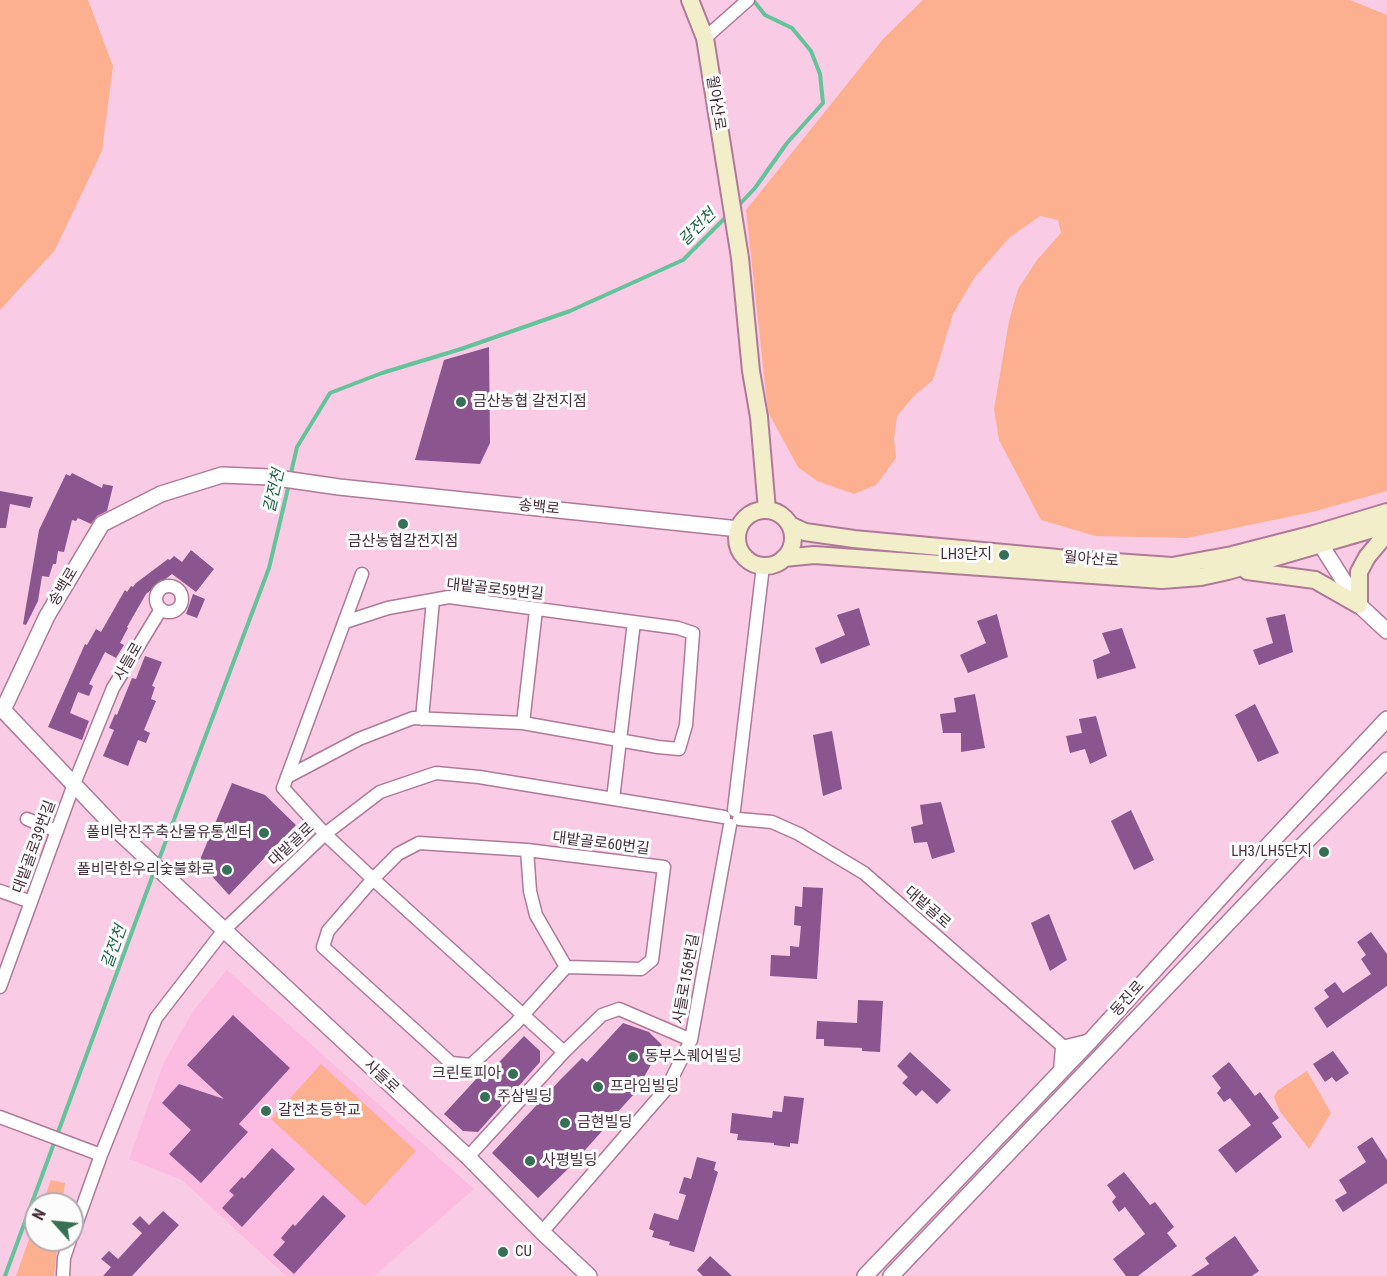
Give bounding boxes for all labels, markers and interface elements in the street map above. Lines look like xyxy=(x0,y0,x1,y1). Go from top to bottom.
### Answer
street label: 월아산로 xyxy=(702,74,728,132)
water label: 갈전천 xyxy=(676,206,720,250)
place label: 금산농협 갈전지점 xyxy=(473,393,587,411)
marker: 금산농협 갈전지점 xyxy=(454,395,468,409)
water label: 갈전천 xyxy=(261,467,289,515)
street label: 송백로 xyxy=(517,497,561,519)
marker: 금산농협갈전지점 xyxy=(396,517,410,531)
place label: 금산농협갈전지점 xyxy=(348,533,458,551)
place label: LH3단지 xyxy=(941,546,992,564)
marker: LH3단지 xyxy=(997,548,1011,562)
street label: 월아산로 xyxy=(1063,549,1119,571)
street label: 송백로 xyxy=(46,565,82,609)
street label: 대밭골로59번길 xyxy=(446,576,544,604)
street label: 사들로 xyxy=(111,640,147,684)
street label: 대밭골로39번길 xyxy=(10,798,60,896)
street label: 대밭골로 xyxy=(266,820,318,870)
place label: 폴비락진주축산물유통센터 xyxy=(86,824,252,842)
marker: 폴비락진주축산물유통센터 xyxy=(257,826,271,840)
street label: 대밭골로60번길 xyxy=(551,829,651,859)
place label: LH3/LH5단지 xyxy=(1231,843,1312,861)
marker: LH3/LH5단지 xyxy=(1317,845,1331,859)
place label: 폴비락한우리숯불화로 xyxy=(77,861,215,879)
marker: 폴비락한우리숯불화로 xyxy=(220,863,234,877)
street label: 대밭골로 xyxy=(900,883,954,933)
water label: 갈전천 xyxy=(98,923,132,971)
street label: 사들로156번길 xyxy=(670,933,704,1025)
street label: 동진로 xyxy=(1107,978,1149,1020)
place label: 동부스퀘어빌딩 xyxy=(645,1048,742,1066)
marker: 동부스퀘어빌딩 xyxy=(626,1050,640,1064)
street label: 사들로 xyxy=(360,1056,402,1098)
place label: 크린토피아 xyxy=(432,1065,501,1083)
marker: 크린토피아 xyxy=(506,1067,520,1081)
place label: 프라임빌딩 xyxy=(610,1078,679,1096)
marker: 프라임빌딩 xyxy=(591,1080,605,1094)
place label: 주삼빌딩 xyxy=(497,1088,552,1106)
marker: 주삼빌딩 xyxy=(478,1090,492,1104)
place label: 갈전초등학교 xyxy=(278,1102,361,1120)
marker: 갈전초등학교 xyxy=(259,1104,273,1118)
place label: 금현빌딩 xyxy=(577,1114,632,1132)
marker: 금현빌딩 xyxy=(558,1116,572,1130)
place label: 사평빌딩 xyxy=(542,1152,597,1170)
marker: 사평빌딩 xyxy=(523,1154,537,1168)
north arrow xyxy=(24,1192,84,1252)
text: N xyxy=(29,1206,50,1223)
place label: CU xyxy=(515,1243,532,1261)
marker: CU xyxy=(496,1245,510,1259)

